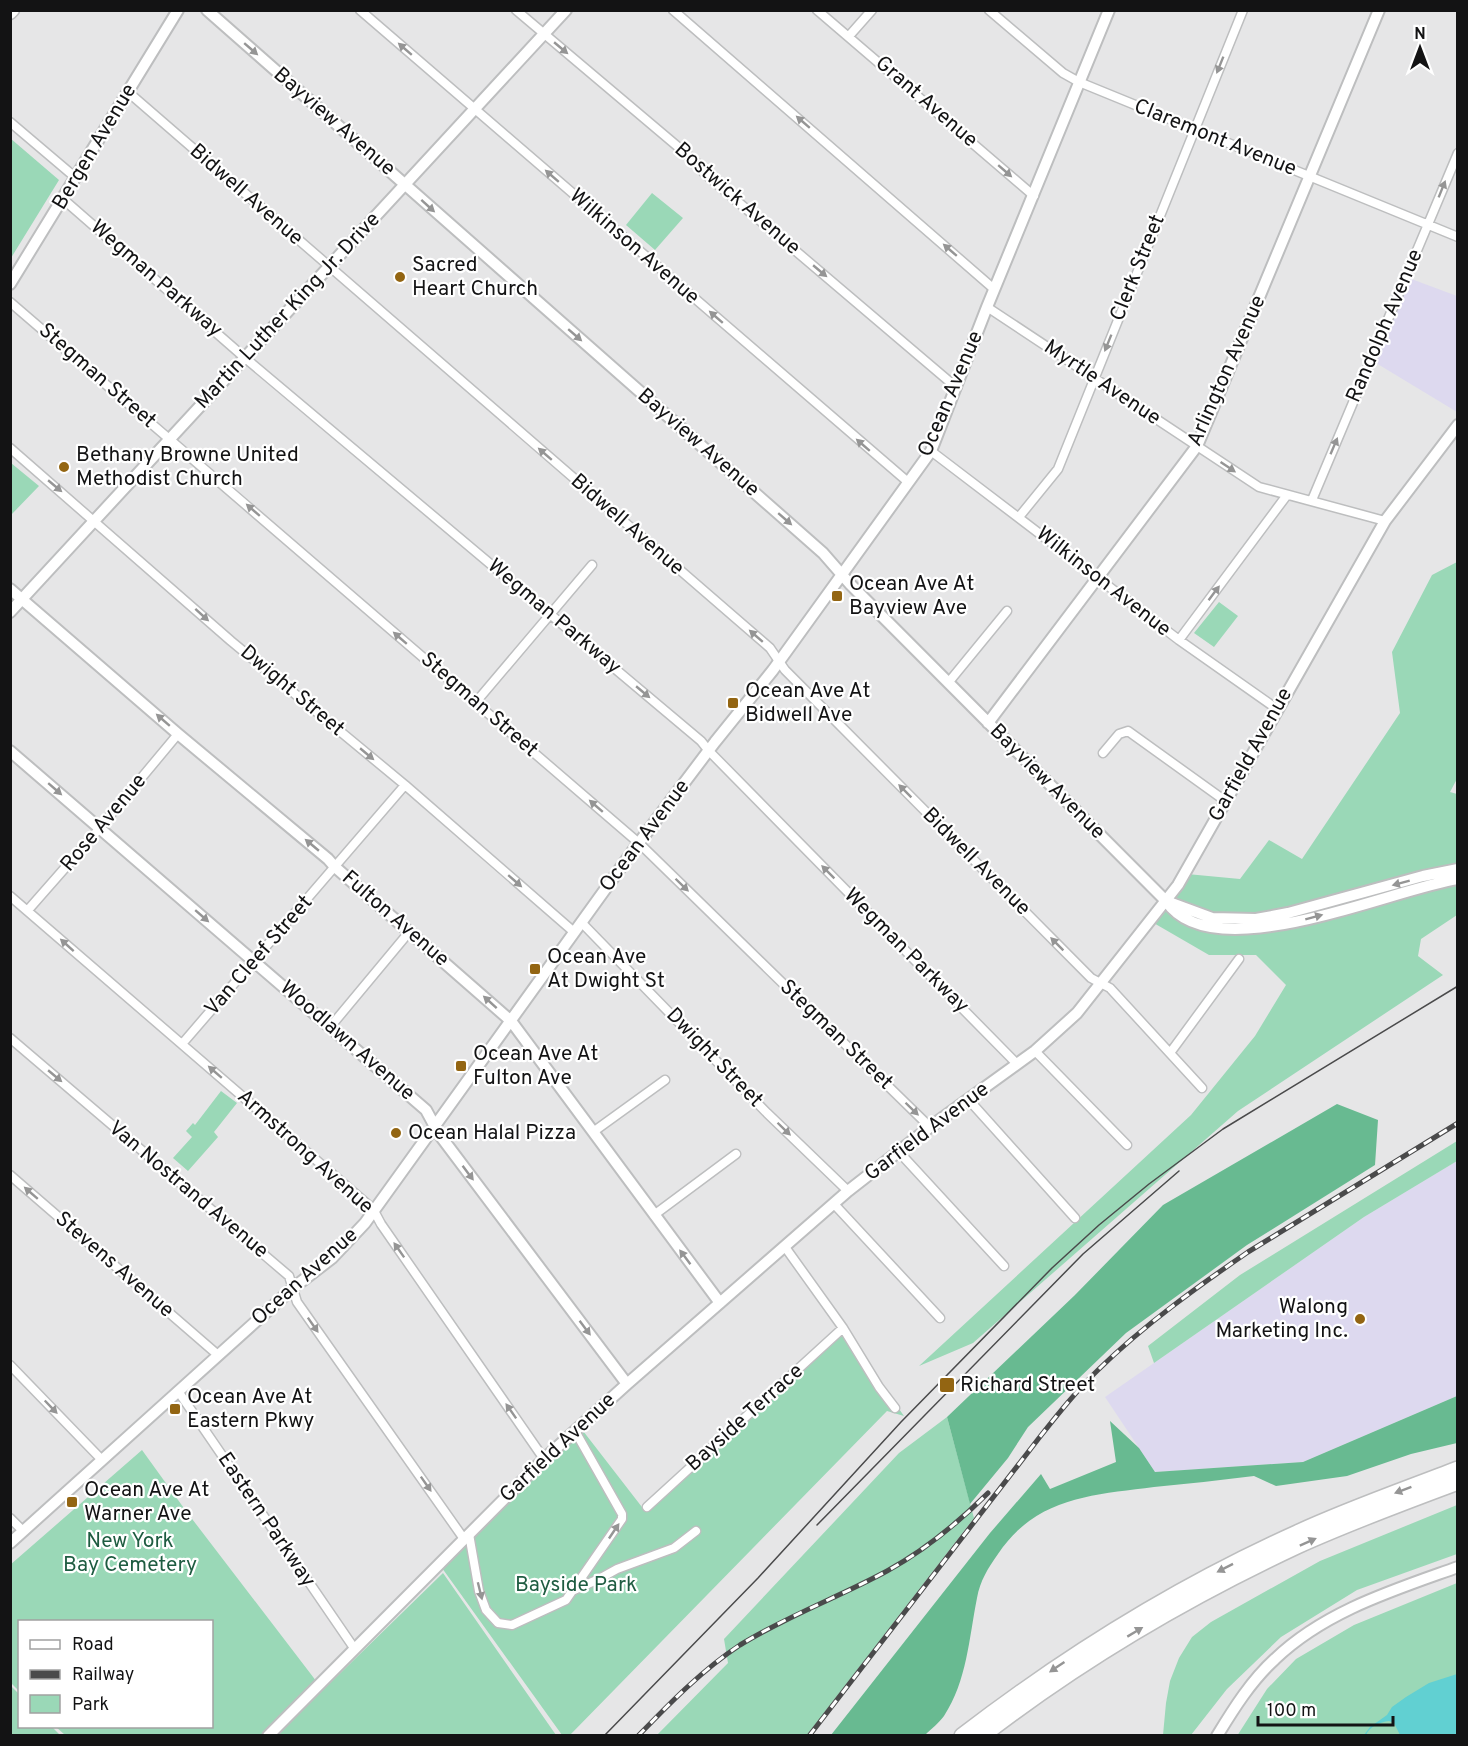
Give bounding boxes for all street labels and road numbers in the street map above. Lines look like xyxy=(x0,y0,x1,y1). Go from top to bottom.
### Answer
street label: Grant Avenue xyxy=(869,50,983,154)
street label: Bayview Avenue xyxy=(267,62,401,182)
street label: Bergen Avenue xyxy=(47,79,143,215)
street label: Claremont Avenue xyxy=(1130,93,1300,183)
street label: Bostwick Avenue xyxy=(668,137,806,261)
street label: Bidwell Avenue xyxy=(183,138,309,252)
street label: Wilkinson Avenue xyxy=(563,183,705,311)
street label: Martin Luther King Jr. Drive xyxy=(189,207,387,415)
street label: Clerk Street xyxy=(1104,211,1172,325)
street label: Wegman Parkway xyxy=(84,214,228,344)
street label: Randolph Avenue xyxy=(1340,245,1430,407)
street label: Arlington Avenue xyxy=(1182,291,1272,451)
street label: Stegman Street xyxy=(32,317,162,435)
street label: Ocean Avenue xyxy=(912,327,990,461)
street label: Myrtle Avenue xyxy=(1038,334,1166,432)
street label: Bayview Avenue xyxy=(631,383,765,503)
street label: Bidwell Avenue xyxy=(564,468,690,582)
street label: Wilkinson Avenue xyxy=(1030,521,1176,643)
street label: Wegman Parkway xyxy=(481,553,627,681)
street label: Dwight Street xyxy=(234,639,350,743)
street label: Stegman Street xyxy=(414,646,544,764)
street label: Garfield Avenue xyxy=(1203,683,1299,827)
street label: Bayview Avenue xyxy=(983,718,1111,846)
street label: Rose Avenue xyxy=(55,768,153,878)
street label: Ocean Avenue xyxy=(594,774,696,898)
street label: Bidwell Avenue xyxy=(916,802,1036,922)
street label: Fulton Avenue xyxy=(336,865,454,973)
street label: Wegman Parkway xyxy=(837,882,975,1020)
street label: Van Cleef Street xyxy=(199,890,319,1022)
street label: Stegman Street xyxy=(774,974,898,1096)
street label: Woodlawn Avenue xyxy=(274,975,420,1107)
street label: Dwight Street xyxy=(660,1002,768,1114)
street label: Garfield Avenue xyxy=(859,1076,995,1188)
street label: Armstrong Avenue xyxy=(231,1084,379,1220)
street label: Van Nostrand Avenue xyxy=(102,1115,274,1265)
street label: Stevens Avenue xyxy=(49,1206,179,1324)
street label: Ocean Avenue xyxy=(246,1222,364,1332)
street label: Bayside Terrace xyxy=(681,1358,809,1478)
street label: Garfield Avenue xyxy=(494,1387,622,1509)
street label: Eastern Parkway xyxy=(211,1447,321,1593)

